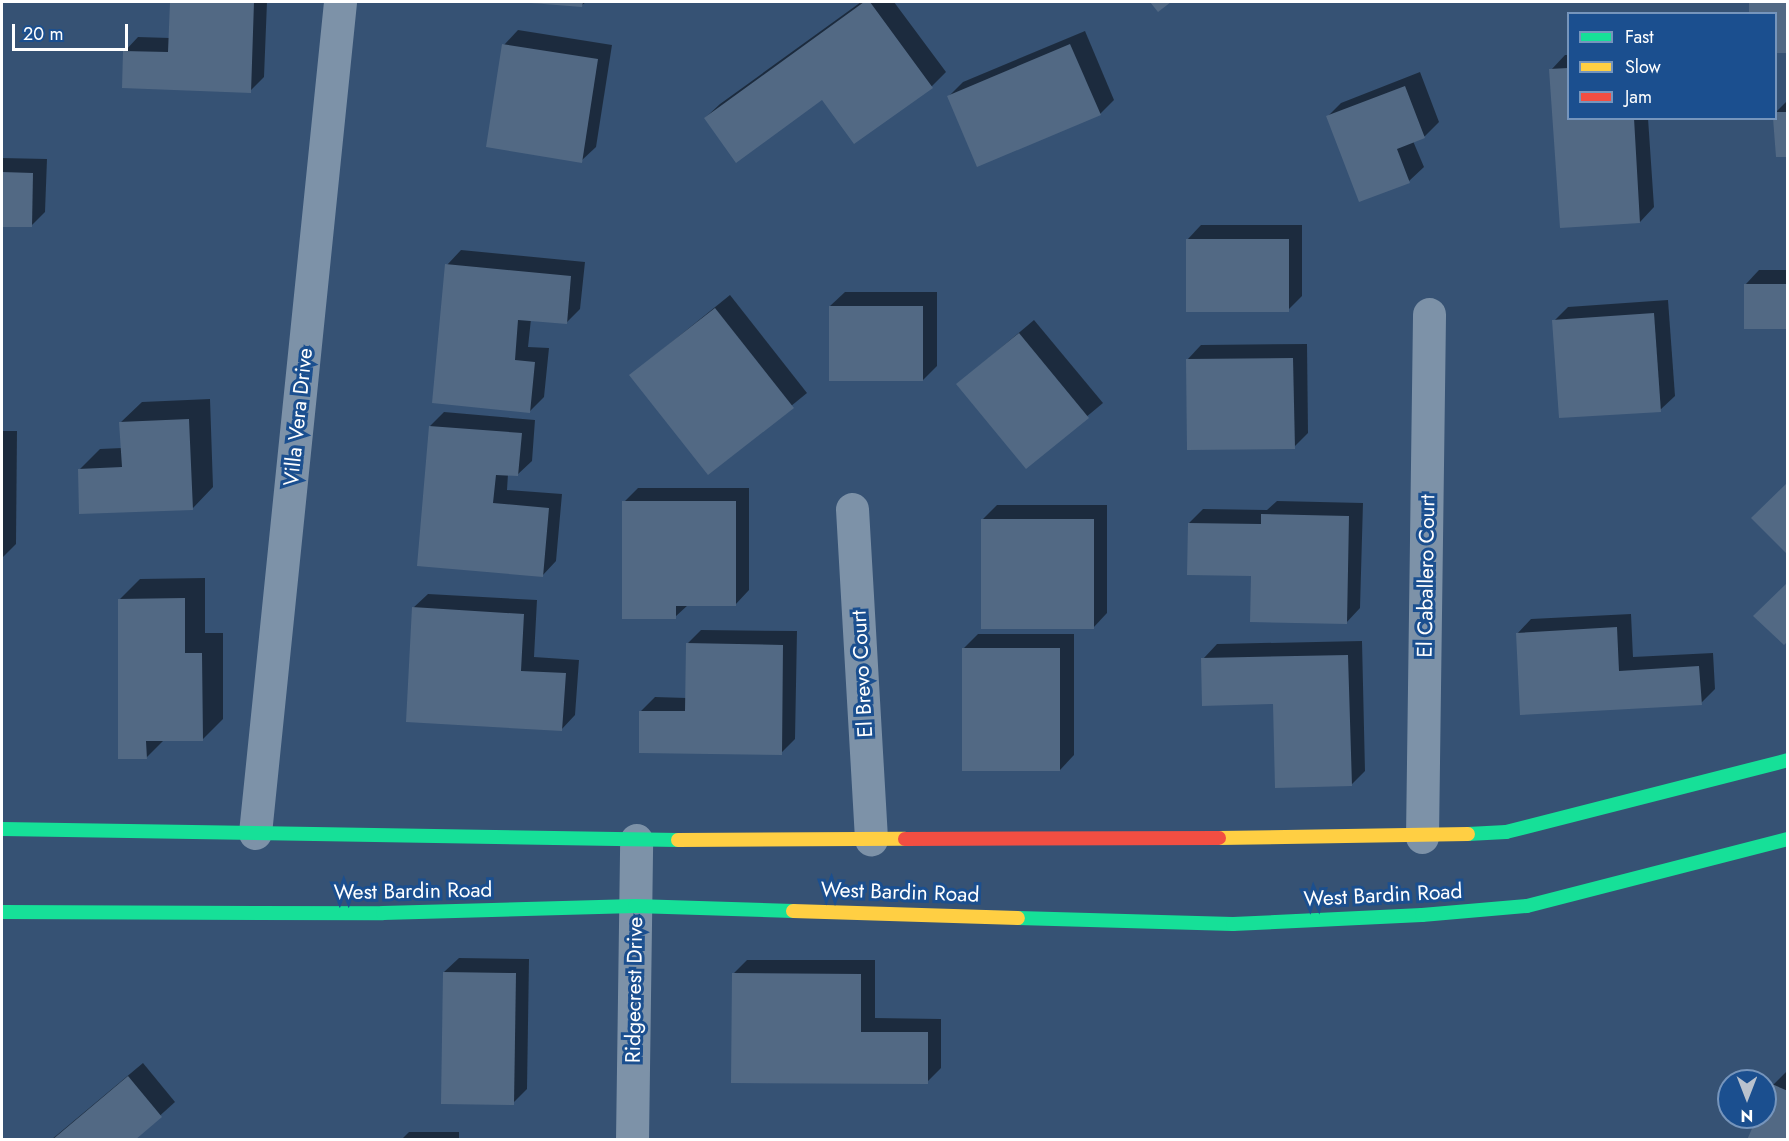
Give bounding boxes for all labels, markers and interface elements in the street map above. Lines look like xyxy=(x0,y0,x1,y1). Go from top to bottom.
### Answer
scale bar xyxy=(15,12,130,50)
legend xyxy=(1567,12,1777,120)
text: 20 m xyxy=(23,21,63,47)
text: Fast xyxy=(1625,24,1654,50)
text: Slow xyxy=(1625,54,1661,80)
text: Jam xyxy=(1625,84,1652,110)
street label: Villa Vera Drive xyxy=(278,347,318,487)
street label: El Caballero Court xyxy=(1412,494,1440,658)
street label: El Brevo Court xyxy=(846,610,878,738)
street label: West Bardin Road xyxy=(333,877,493,905)
street label: West Bardin Road xyxy=(820,877,980,907)
street label: West Bardin Road xyxy=(1303,878,1463,912)
street label: Ridgecrest Drive xyxy=(620,917,648,1063)
north arrow xyxy=(1717,1069,1777,1129)
text: N xyxy=(1741,1104,1753,1127)

